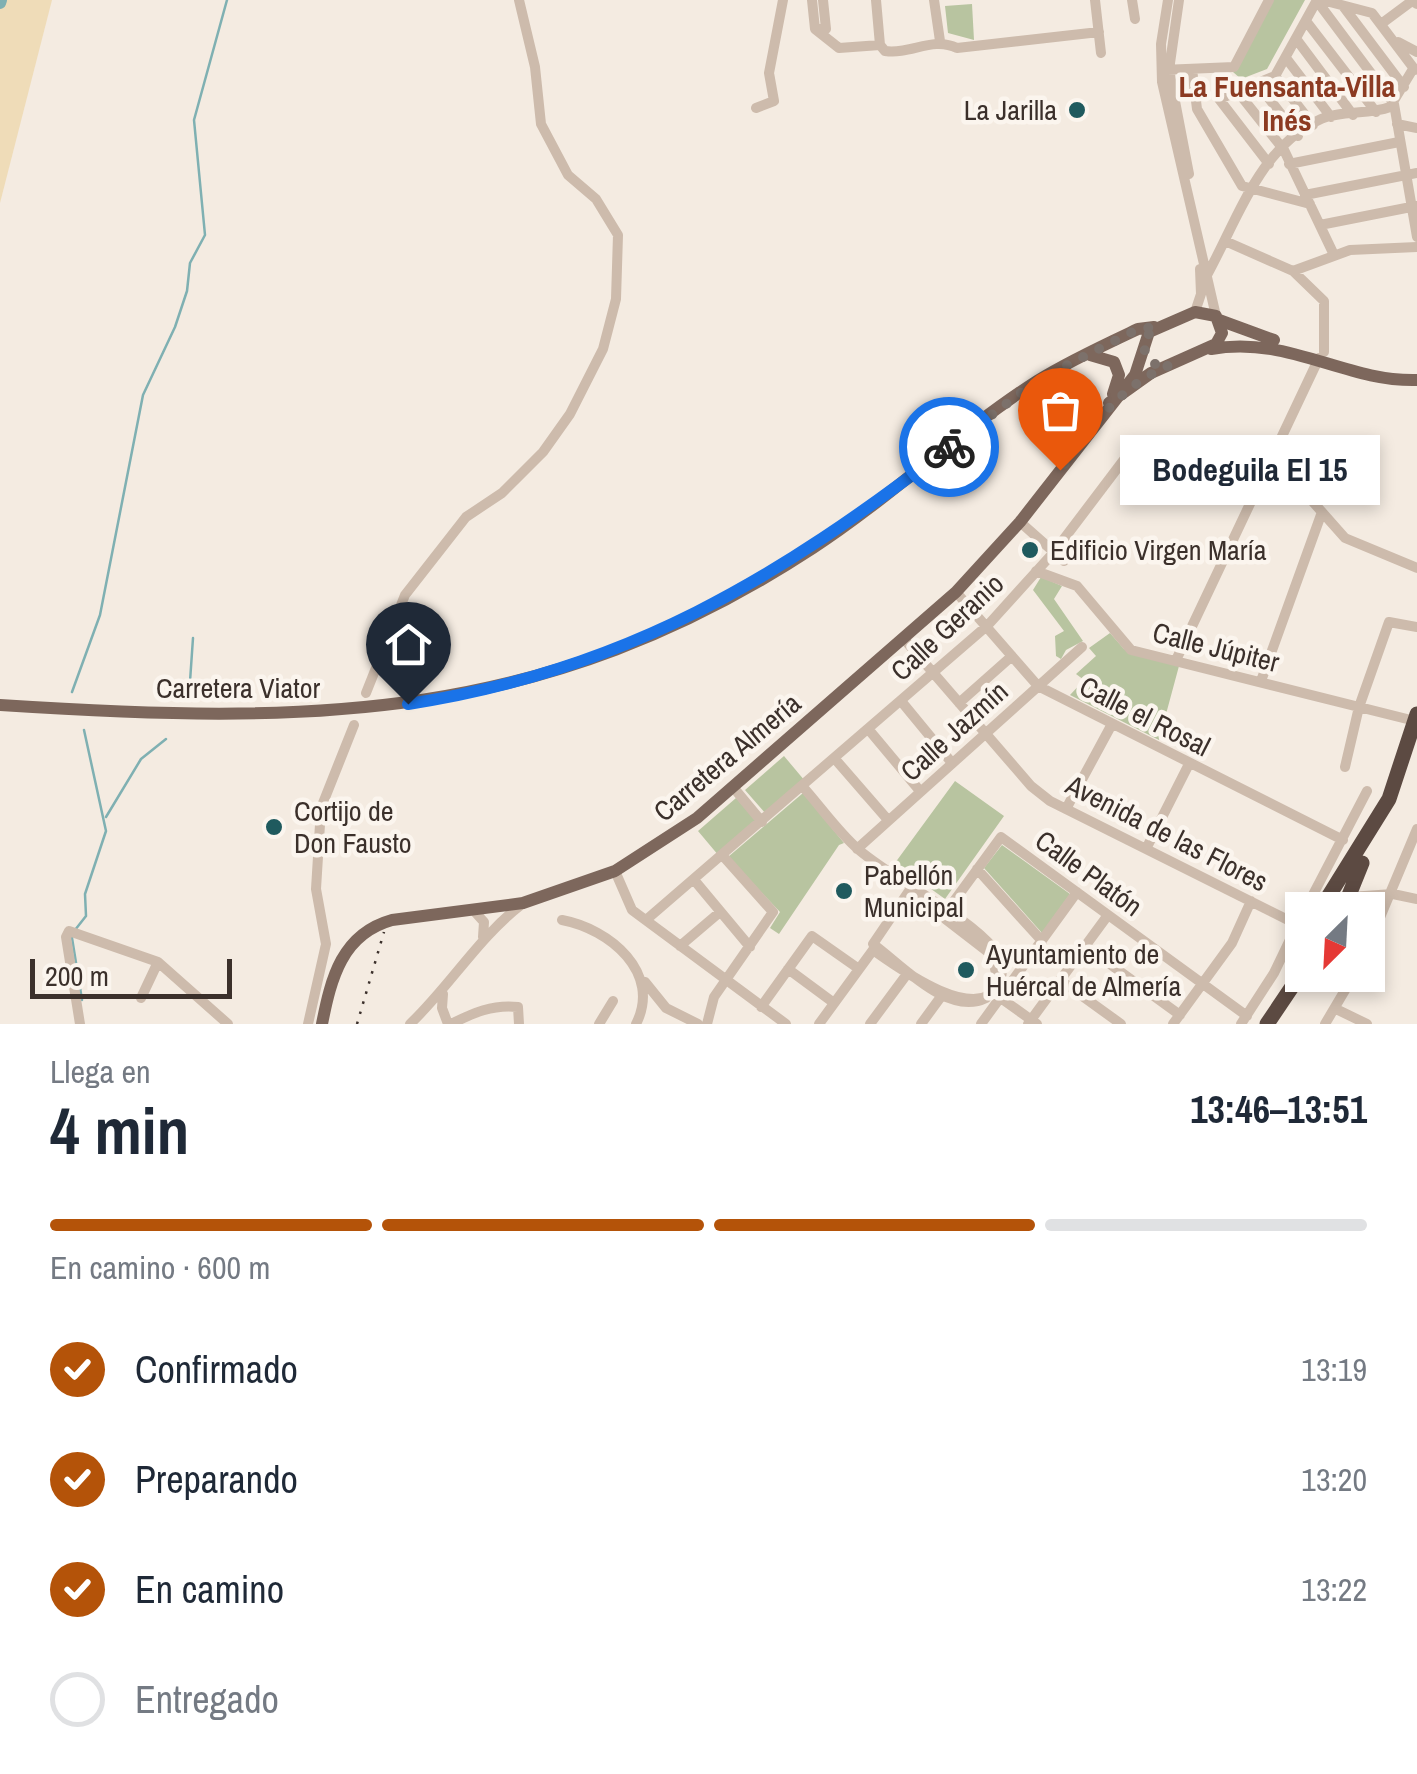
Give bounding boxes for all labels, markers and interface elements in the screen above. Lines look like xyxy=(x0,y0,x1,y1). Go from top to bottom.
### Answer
district label: La Fuensanta-Villa Inés xyxy=(1179,66,1396,140)
place label: La Jarilla xyxy=(964,91,1057,129)
marker: La Jarilla xyxy=(1066,99,1088,121)
pin xyxy=(1018,368,1103,471)
icon: bag xyxy=(1033,383,1088,438)
courier xyxy=(899,397,999,497)
icon: bike xyxy=(922,420,977,475)
callout: Bodeguila El 15 xyxy=(1120,435,1380,505)
text: Bodeguila El 15 xyxy=(1152,448,1348,491)
place label: Edificio Virgen María xyxy=(1050,531,1267,569)
marker: Edificio Virgen María xyxy=(1019,539,1041,561)
street label: Calle Geranio xyxy=(882,565,1012,689)
pin xyxy=(366,602,451,705)
street label: Calle Júpiter xyxy=(1149,613,1283,681)
icon: home xyxy=(381,617,436,672)
street label: Calle el Rosal xyxy=(1073,667,1217,765)
street label: Carretera Viator xyxy=(156,669,320,707)
street label: Calle Jazmín xyxy=(892,672,1016,790)
street label: Carretera Almería xyxy=(645,684,809,830)
street label: Avenida de las Flores xyxy=(1059,765,1274,900)
place label: Cortijo de Don Fausto xyxy=(294,792,412,862)
marker: Cortijo de Don Fausto xyxy=(263,816,285,838)
street label: Calle Platón xyxy=(1028,821,1150,925)
place label: Pabellón Municipal xyxy=(864,856,964,926)
marker: Pabellón Municipal xyxy=(833,880,855,902)
north arrow xyxy=(1285,892,1385,992)
map controls xyxy=(1285,892,1385,992)
place label: Ayuntamiento de Huércal de Almería xyxy=(985,935,1181,1005)
scale bar xyxy=(30,954,232,998)
text: 200 m xyxy=(45,957,109,995)
marker: Ayuntamiento de Huércal de Almería xyxy=(955,959,977,981)
text: Llega en xyxy=(50,1050,151,1093)
text: 13:46–13:51 xyxy=(1190,1084,1367,1135)
text: 4 min xyxy=(50,1087,189,1174)
text: En camino · 600 m xyxy=(50,1246,270,1289)
icon: check xyxy=(50,1342,105,1397)
text: Confirmado xyxy=(135,1344,298,1395)
text: 13:19 xyxy=(1301,1348,1367,1391)
icon: check xyxy=(50,1452,105,1507)
text: Preparando xyxy=(135,1454,298,1505)
text: 13:20 xyxy=(1301,1458,1367,1501)
icon: check xyxy=(50,1562,105,1617)
text: En camino xyxy=(135,1564,284,1615)
text: 13:22 xyxy=(1301,1568,1367,1611)
text: Entregado xyxy=(135,1674,279,1725)

